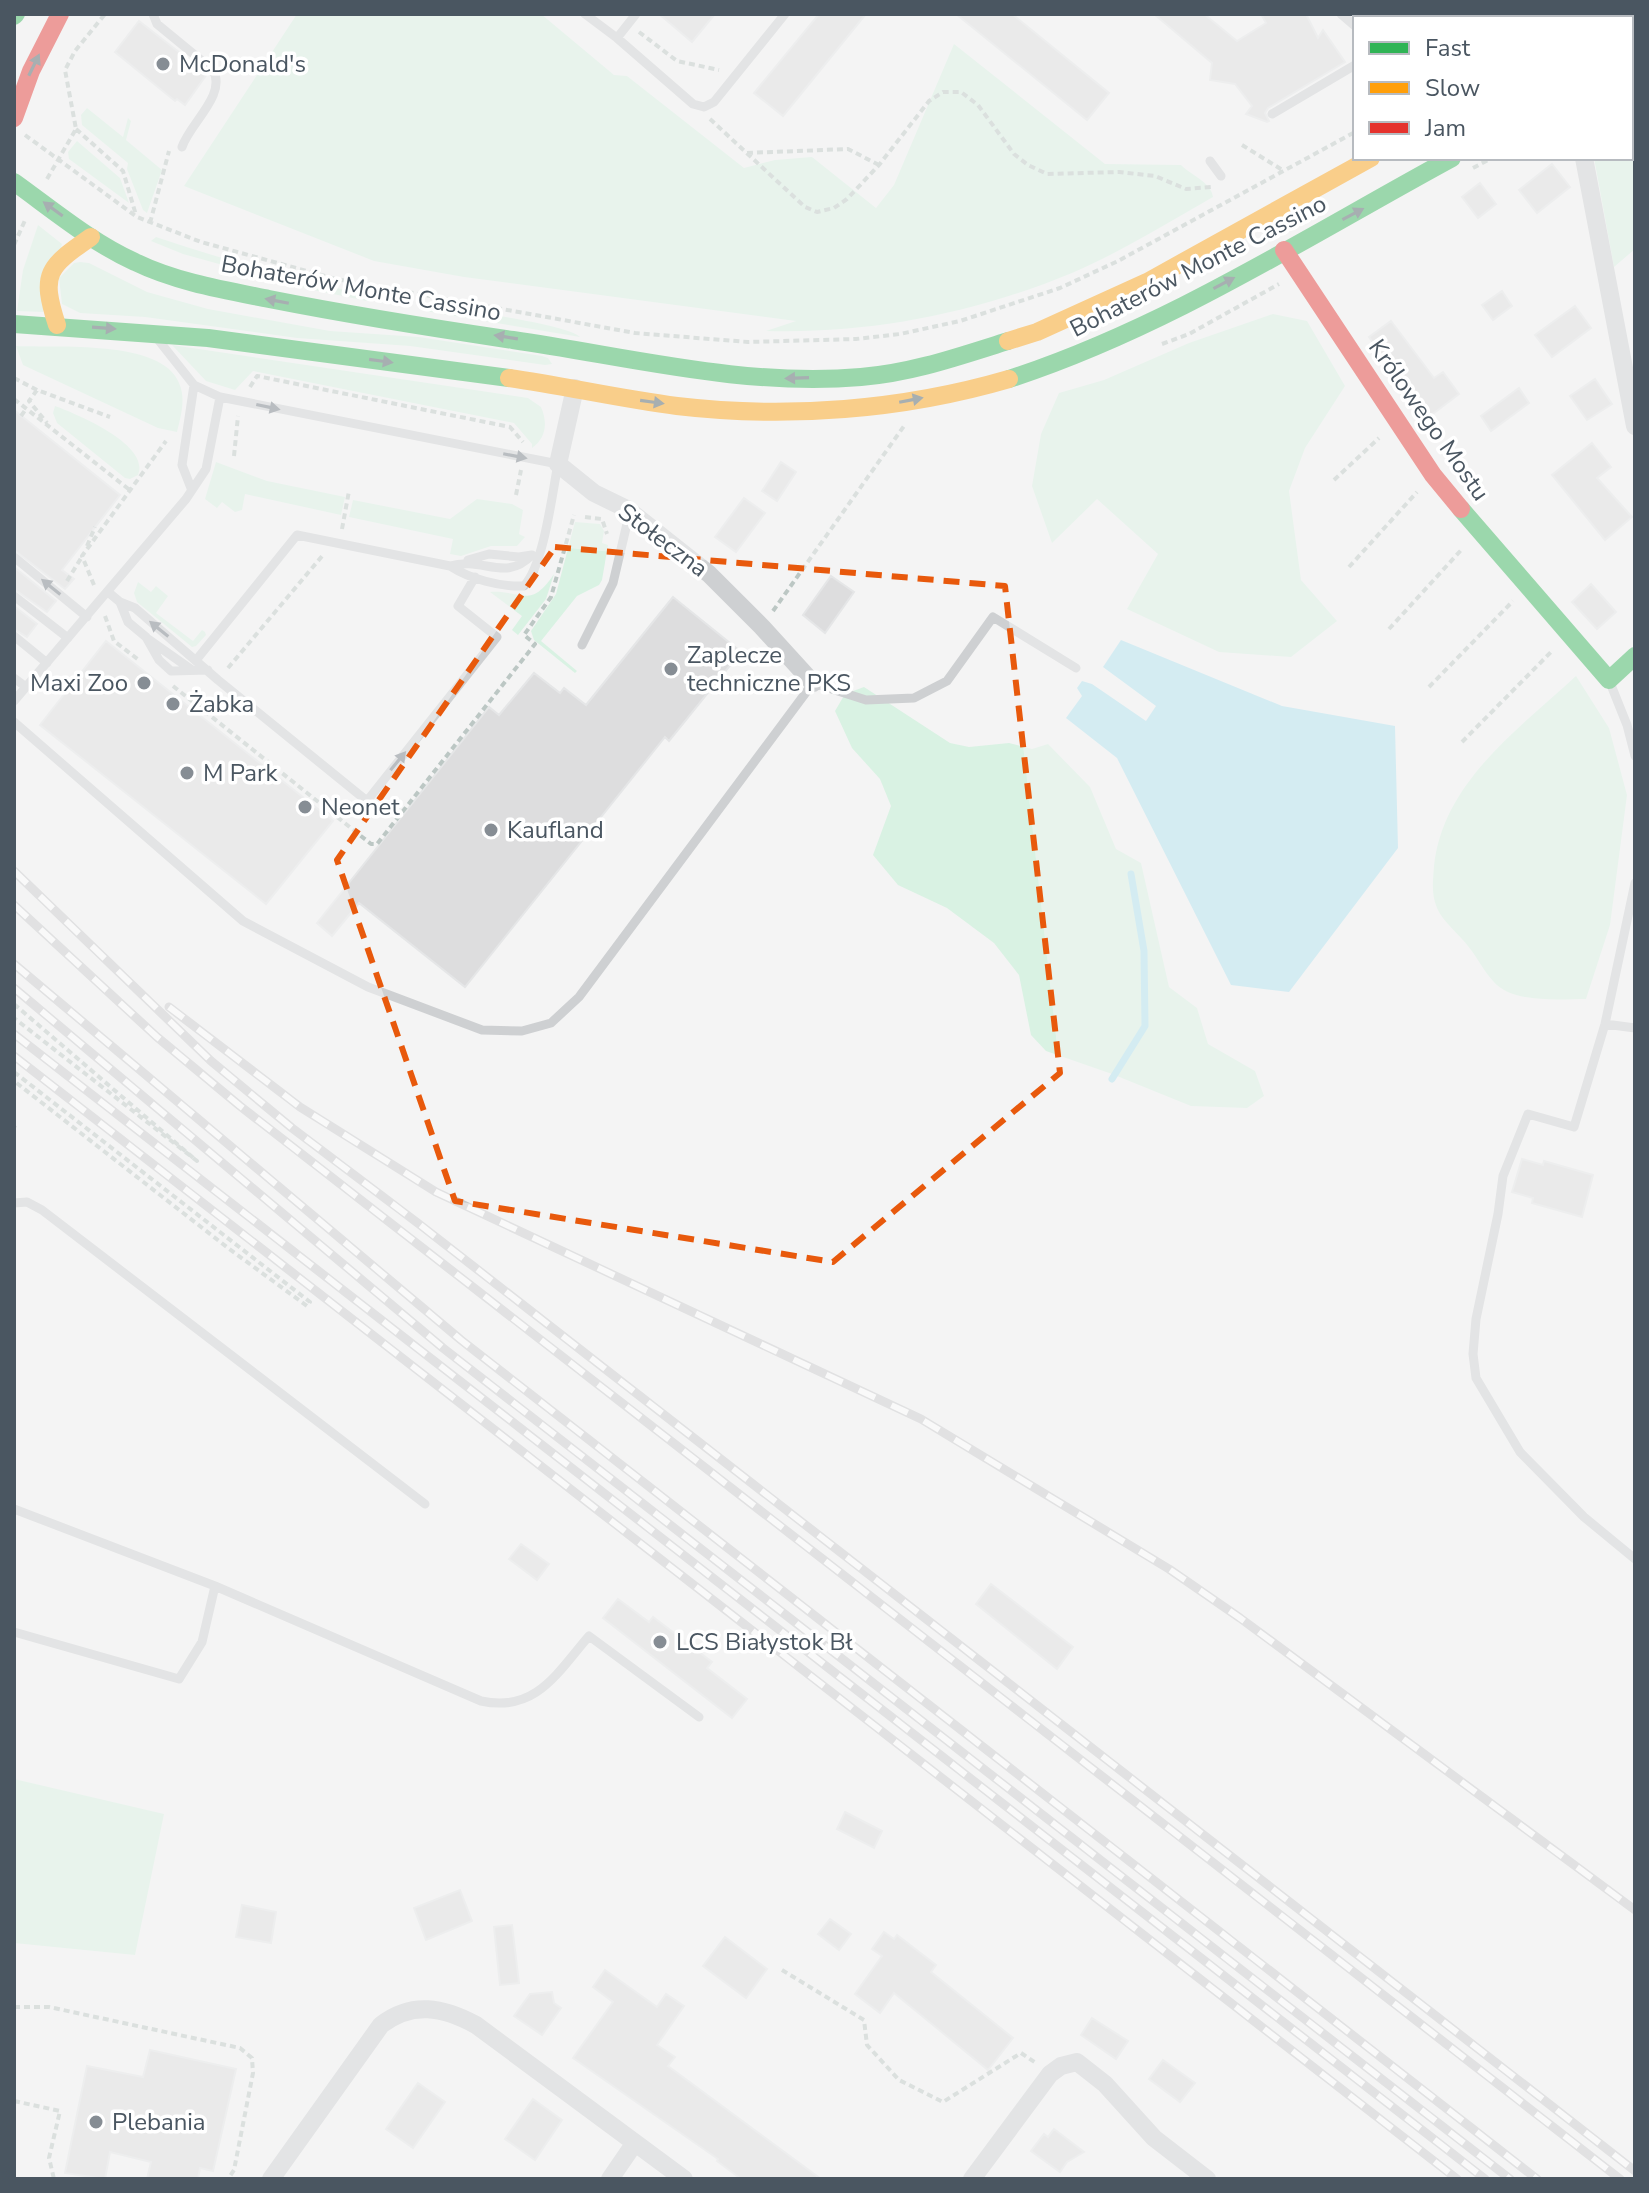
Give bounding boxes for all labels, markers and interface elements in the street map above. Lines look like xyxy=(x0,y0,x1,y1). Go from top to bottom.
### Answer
legend xyxy=(1353,16,1633,160)
text: Fast xyxy=(1425,32,1471,64)
place label: McDonald's xyxy=(179,48,306,80)
one-way arrow xyxy=(27,53,41,77)
marker: McDonald's xyxy=(154,55,172,73)
text: Slow xyxy=(1425,72,1480,104)
text: Jam xyxy=(1424,112,1466,144)
street label: Bohaterów Monte Cassino xyxy=(1064,187,1332,345)
one-way arrow xyxy=(42,202,63,217)
one-way arrow xyxy=(1341,207,1364,220)
street label: Bohaterów Monte Cassino xyxy=(219,248,503,328)
one-way arrow xyxy=(1212,276,1235,290)
one-way arrow xyxy=(265,294,290,306)
one-way arrow xyxy=(92,322,117,335)
one-way arrow xyxy=(493,330,518,343)
street label: Królowego Mostu xyxy=(1361,333,1497,507)
one-way arrow xyxy=(369,355,394,368)
one-way arrow xyxy=(784,372,809,385)
one-way arrow xyxy=(899,394,924,406)
one-way arrow xyxy=(640,396,665,409)
one-way arrow xyxy=(256,401,281,414)
one-way arrow xyxy=(503,450,528,463)
street label: Stołeczna xyxy=(612,496,714,584)
one-way arrow xyxy=(41,579,61,596)
one-way arrow xyxy=(150,621,170,638)
place label: Zaplecze techniczne PKS xyxy=(687,639,851,699)
marker: Zaplecze techniczne PKS xyxy=(662,660,680,678)
place label: Maxi Zoo xyxy=(30,667,128,699)
marker: Maxi Zoo xyxy=(135,674,153,692)
place label: Żabka xyxy=(189,688,254,720)
marker: Żabka xyxy=(164,695,182,713)
one-way arrow xyxy=(389,751,406,771)
place label: M Park xyxy=(203,757,279,789)
marker: M Park xyxy=(178,764,196,782)
place label: Neonet xyxy=(321,791,400,823)
marker: Neonet xyxy=(296,798,314,816)
place label: Kaufland xyxy=(507,814,604,846)
marker: Kaufland xyxy=(482,821,500,839)
place label: LCS Białystok Bł xyxy=(676,1626,853,1658)
marker: LCS Białystok Bł xyxy=(651,1633,669,1651)
place label: Plebania xyxy=(112,2106,206,2138)
marker: Plebania xyxy=(87,2113,105,2131)

